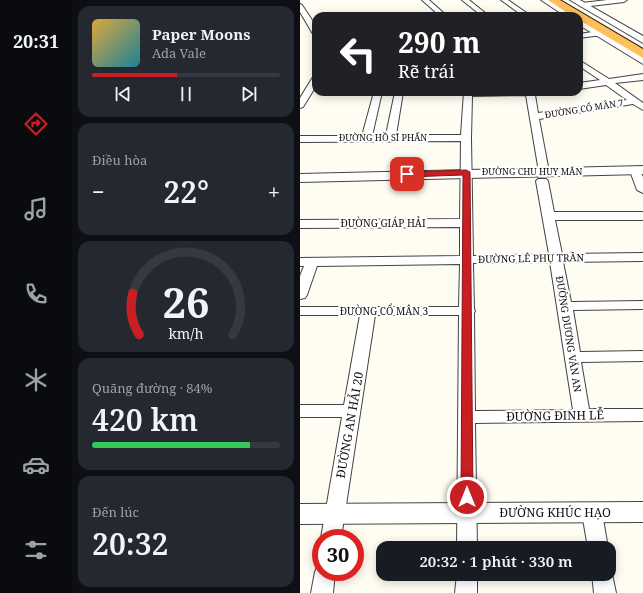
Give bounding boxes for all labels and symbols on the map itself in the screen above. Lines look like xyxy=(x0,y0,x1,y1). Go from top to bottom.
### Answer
street label: ĐƯỜNG CỔ MÂN 7 xyxy=(544,96,624,121)
street label: ĐƯỜNG HỒ SĨ PHẤN xyxy=(339,131,427,144)
pin xyxy=(390,157,424,191)
street label: ĐƯỜNG CHU HUY MÂN xyxy=(482,165,582,178)
street label: ĐƯỜNG GIÁP HẢI xyxy=(340,216,426,230)
street label: ĐƯỜNG LÊ PHỤ TRẦN xyxy=(478,250,585,266)
street label: ĐƯỜNG DƯƠNG VĂN AN xyxy=(553,275,585,394)
street label: ĐƯỜNG CỔ MÂN 3 xyxy=(340,303,429,318)
street label: ĐƯỜNG AN HẢI 20 xyxy=(332,370,367,479)
street label: ĐƯỜNG ĐINH LỄ xyxy=(506,405,604,425)
position arrow xyxy=(446,476,488,518)
street label: ĐƯỜNG KHÚC HẠO xyxy=(499,504,611,521)
speed limit sign: 30 xyxy=(312,529,364,581)

